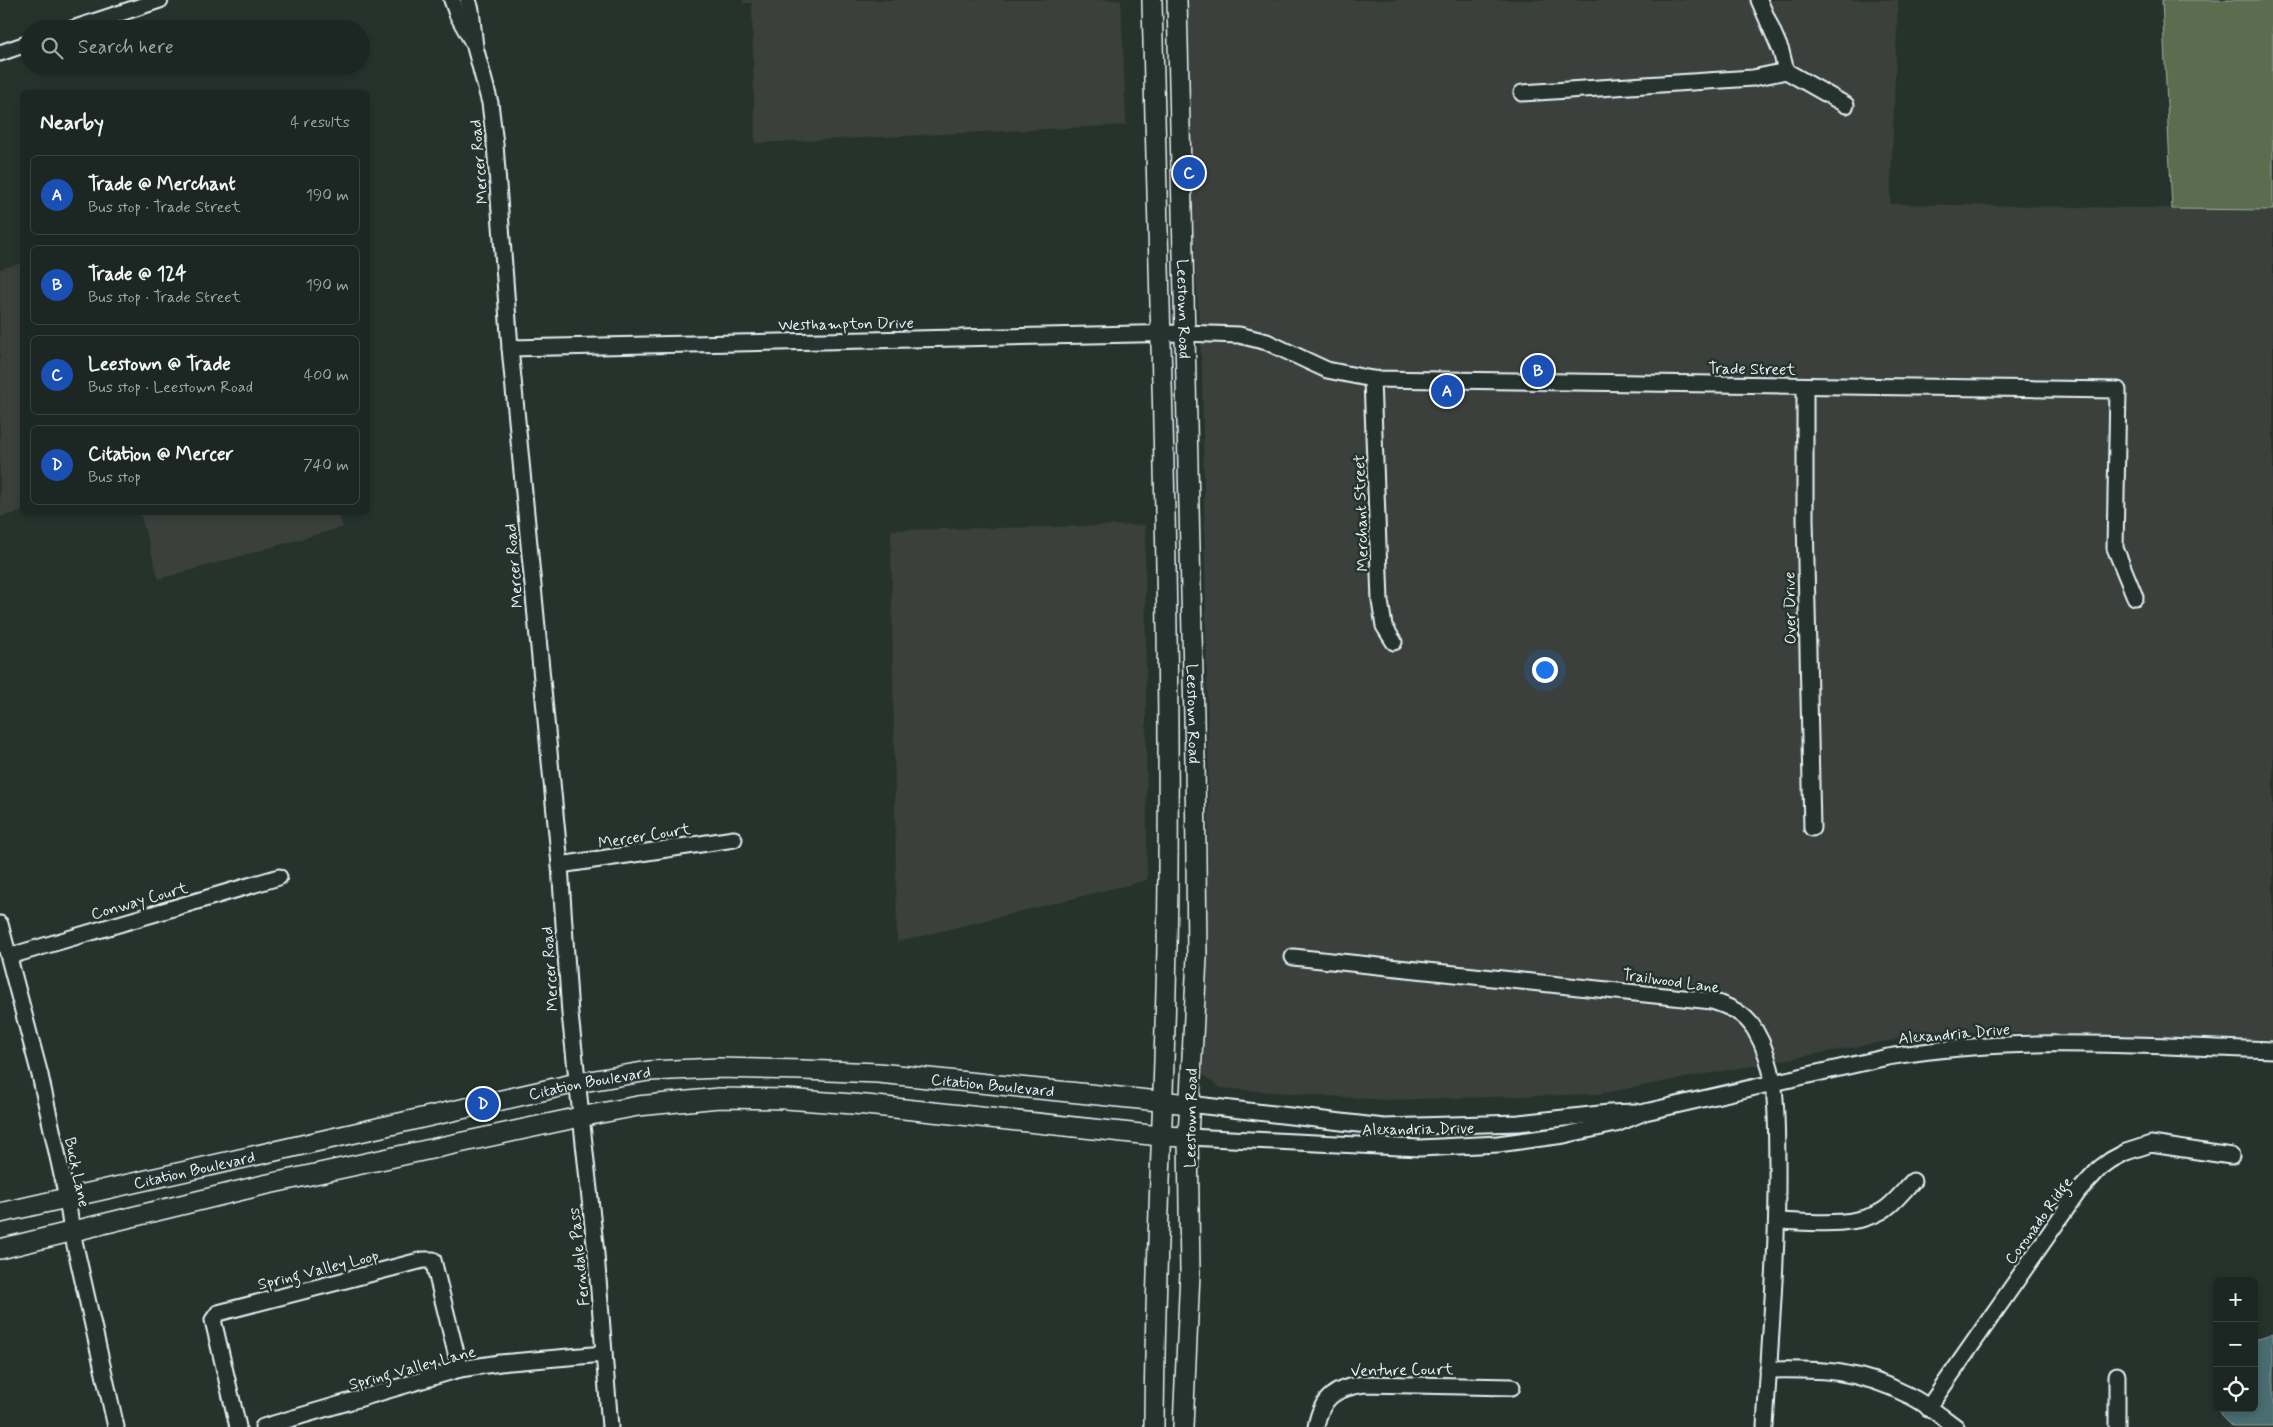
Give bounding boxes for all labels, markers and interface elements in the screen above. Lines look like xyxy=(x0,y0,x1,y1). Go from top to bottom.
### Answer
search box xyxy=(20,20,370,75)
icon: search xyxy=(38,34,66,62)
text: Search here xyxy=(78,35,174,60)
text: Nearby xyxy=(40,109,104,137)
text: 4 results xyxy=(290,112,350,133)
street label: Mercer Road xyxy=(465,119,494,205)
pin: C xyxy=(1173,154,1205,192)
text: Trade @ Merchant xyxy=(88,172,236,197)
text: A xyxy=(52,185,62,206)
text: 190 m xyxy=(306,185,349,206)
text: Bus stop · Trade Street xyxy=(88,197,241,218)
street label: Leestown Road xyxy=(1171,259,1194,359)
text: Trade @ 124 xyxy=(88,262,186,287)
text: B xyxy=(52,275,62,296)
text: 190 m xyxy=(306,275,349,296)
text: Bus stop · Trade Street xyxy=(88,287,241,308)
street label: Westhampton Drive xyxy=(778,313,914,336)
text: Leestown @ Trade xyxy=(88,352,231,377)
pin: B xyxy=(1522,352,1554,390)
street label: Trade Street xyxy=(1708,358,1797,381)
text: C xyxy=(51,365,63,386)
text: 400 m xyxy=(304,365,349,386)
pin: A xyxy=(1431,372,1463,410)
text: Bus stop · Leestown Road xyxy=(88,377,253,398)
text: Citation @ Mercer xyxy=(88,442,234,467)
street label: Merchant Street xyxy=(1349,453,1374,572)
text: D xyxy=(51,455,63,476)
text: 740 m xyxy=(303,455,349,476)
text: Bus stop xyxy=(88,467,141,488)
street label: Mercer Road xyxy=(500,523,529,609)
street label: Over Drive xyxy=(1779,571,1802,645)
your location xyxy=(1532,657,1558,683)
street label: Leestown Road xyxy=(1181,664,1204,764)
street label: Mercer Court xyxy=(597,819,692,854)
street label: Conway Court xyxy=(89,877,191,925)
street label: Mercer Road xyxy=(537,926,564,1012)
street label: Trailwood Lane xyxy=(1621,964,1721,999)
street label: Alexandria Drive xyxy=(1897,1019,2011,1050)
street label: Citation Boulevard xyxy=(527,1062,652,1106)
street label: Leestown Road xyxy=(1180,1068,1203,1168)
street label: Citation Boulevard xyxy=(930,1069,1055,1103)
pin: D xyxy=(467,1085,499,1123)
street label: Alexandria Drive xyxy=(1362,1118,1474,1141)
street label: Buck Lane xyxy=(59,1135,94,1209)
street label: Citation Boulevard xyxy=(132,1147,257,1195)
street label: Coronado Ridge xyxy=(2000,1173,2079,1270)
street label: Ferndale Pass xyxy=(564,1207,595,1307)
street label: Spring Valley Loop xyxy=(256,1245,381,1297)
map controls xyxy=(2213,1277,2258,1412)
button: + xyxy=(2213,1277,2258,1322)
button: − xyxy=(2213,1322,2258,1367)
street label: Spring Valley Lane xyxy=(347,1341,479,1396)
street label: Venture Court xyxy=(1351,1359,1454,1382)
button: locate xyxy=(2213,1367,2258,1412)

